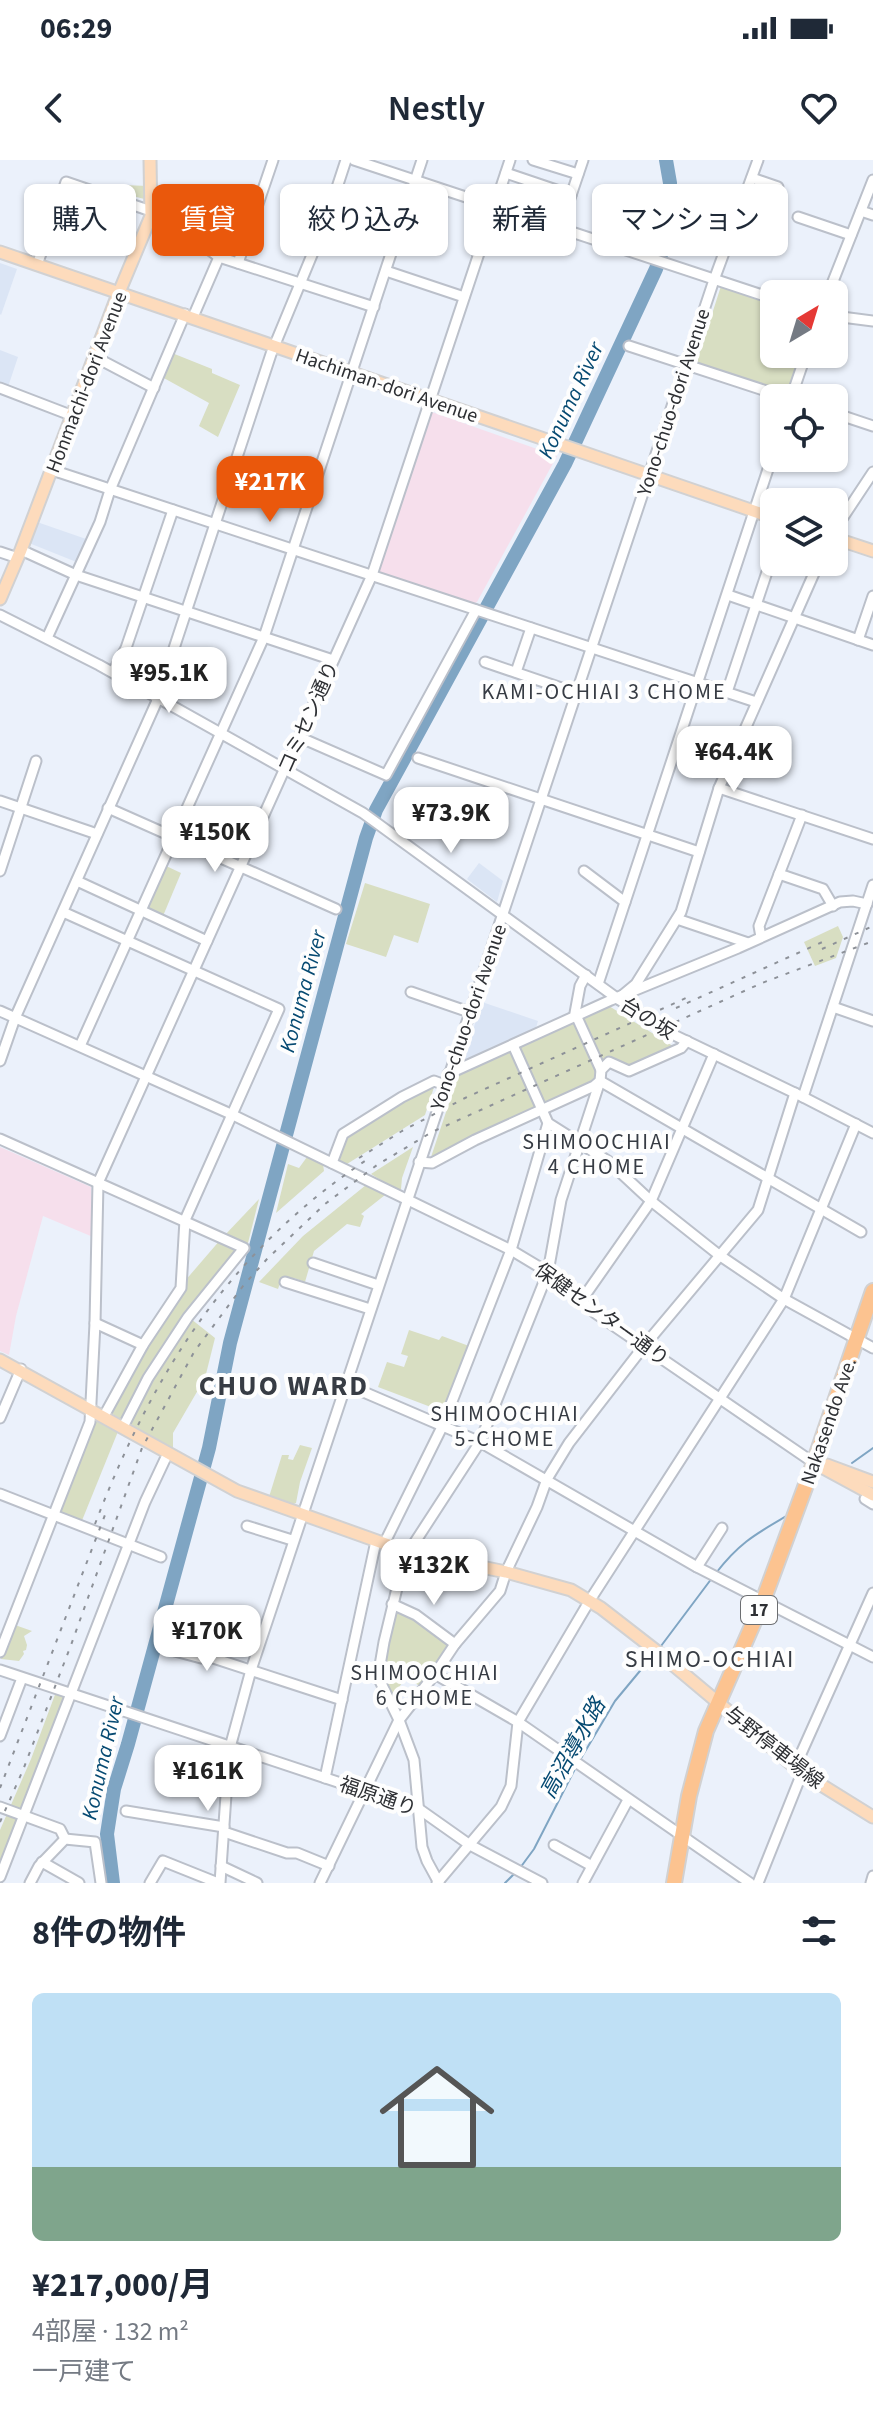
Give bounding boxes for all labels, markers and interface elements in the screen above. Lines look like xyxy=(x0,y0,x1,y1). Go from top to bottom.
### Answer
text: 06:29 xyxy=(40,7,112,50)
text: Nestly xyxy=(388,83,485,134)
icon: back xyxy=(32,86,76,130)
icon: heart xyxy=(797,86,841,130)
chip: 購入 xyxy=(24,184,136,256)
chip: 賃貸 xyxy=(152,184,264,256)
chip: 絞り込み xyxy=(280,184,448,256)
chip: 新着 xyxy=(464,184,576,256)
chip: マンション xyxy=(592,184,788,256)
north arrow xyxy=(760,280,848,368)
map controls xyxy=(760,280,848,576)
street label: Honmachi-dori Avenue xyxy=(39,288,134,477)
street label: Yono-chuo-dori Avenue xyxy=(630,305,717,500)
water label: Konuma River xyxy=(530,335,613,464)
street label: Hachiman-dori Avenue xyxy=(292,342,482,430)
button: locate xyxy=(760,384,848,472)
pin: ¥217K xyxy=(214,456,326,524)
text: ¥217K xyxy=(235,463,305,500)
button: layers xyxy=(760,488,848,576)
pin: ¥95.1K xyxy=(104,647,234,715)
text: ¥95.1K xyxy=(130,654,208,691)
street label: コミセン通り xyxy=(272,657,346,778)
district label: KAMI-OCHIAI 3 CHOME xyxy=(482,676,726,708)
pin: ¥64.4K xyxy=(669,726,799,794)
text: ¥64.4K xyxy=(695,733,773,770)
pin: ¥73.9K xyxy=(386,787,516,855)
text: ¥73.9K xyxy=(412,794,490,831)
pin: ¥150K xyxy=(159,806,271,874)
text: ¥150K xyxy=(180,813,250,850)
street label: Yono-chuo-dori Avenue xyxy=(424,920,514,1115)
water label: Konuma River xyxy=(271,925,335,1056)
street label: 台の坂 xyxy=(615,991,680,1047)
district label: SHIMOOCHIAI 4 CHOME xyxy=(522,1126,672,1183)
street label: 保健センター通り xyxy=(528,1256,674,1373)
street label: Nakasendo Ave. xyxy=(794,1354,864,1489)
district label: CHUO WARD xyxy=(199,1366,369,1406)
district label: SHIMOOCHIAI 5-CHOME xyxy=(430,1398,580,1455)
pin: ¥132K xyxy=(378,1539,490,1607)
text: ¥132K xyxy=(399,1546,469,1583)
road number: 17 xyxy=(741,1596,777,1624)
pin: ¥170K xyxy=(151,1605,263,1673)
text: ¥170K xyxy=(172,1612,242,1649)
district label: SHIMO-OCHIAI xyxy=(625,1642,795,1677)
district label: SHIMOOCHIAI 6 CHOME xyxy=(350,1657,500,1714)
water label: 高沼導水路 xyxy=(532,1691,614,1804)
water label: Konuma River xyxy=(73,1692,133,1823)
street label: 与野停車場線 xyxy=(717,1700,829,1796)
pin: ¥161K xyxy=(152,1745,264,1813)
text: ¥161K xyxy=(173,1752,243,1789)
street label: 福原通り xyxy=(335,1771,420,1823)
text: 8件の物件 xyxy=(32,1909,186,1958)
icon: filters xyxy=(797,1909,841,1953)
icon: home xyxy=(365,2045,509,2189)
text: ¥217,000/月 xyxy=(32,2261,213,2310)
text: 4部屋 · 132 m² xyxy=(32,2313,189,2350)
text: 一戸建て xyxy=(32,2353,136,2390)

